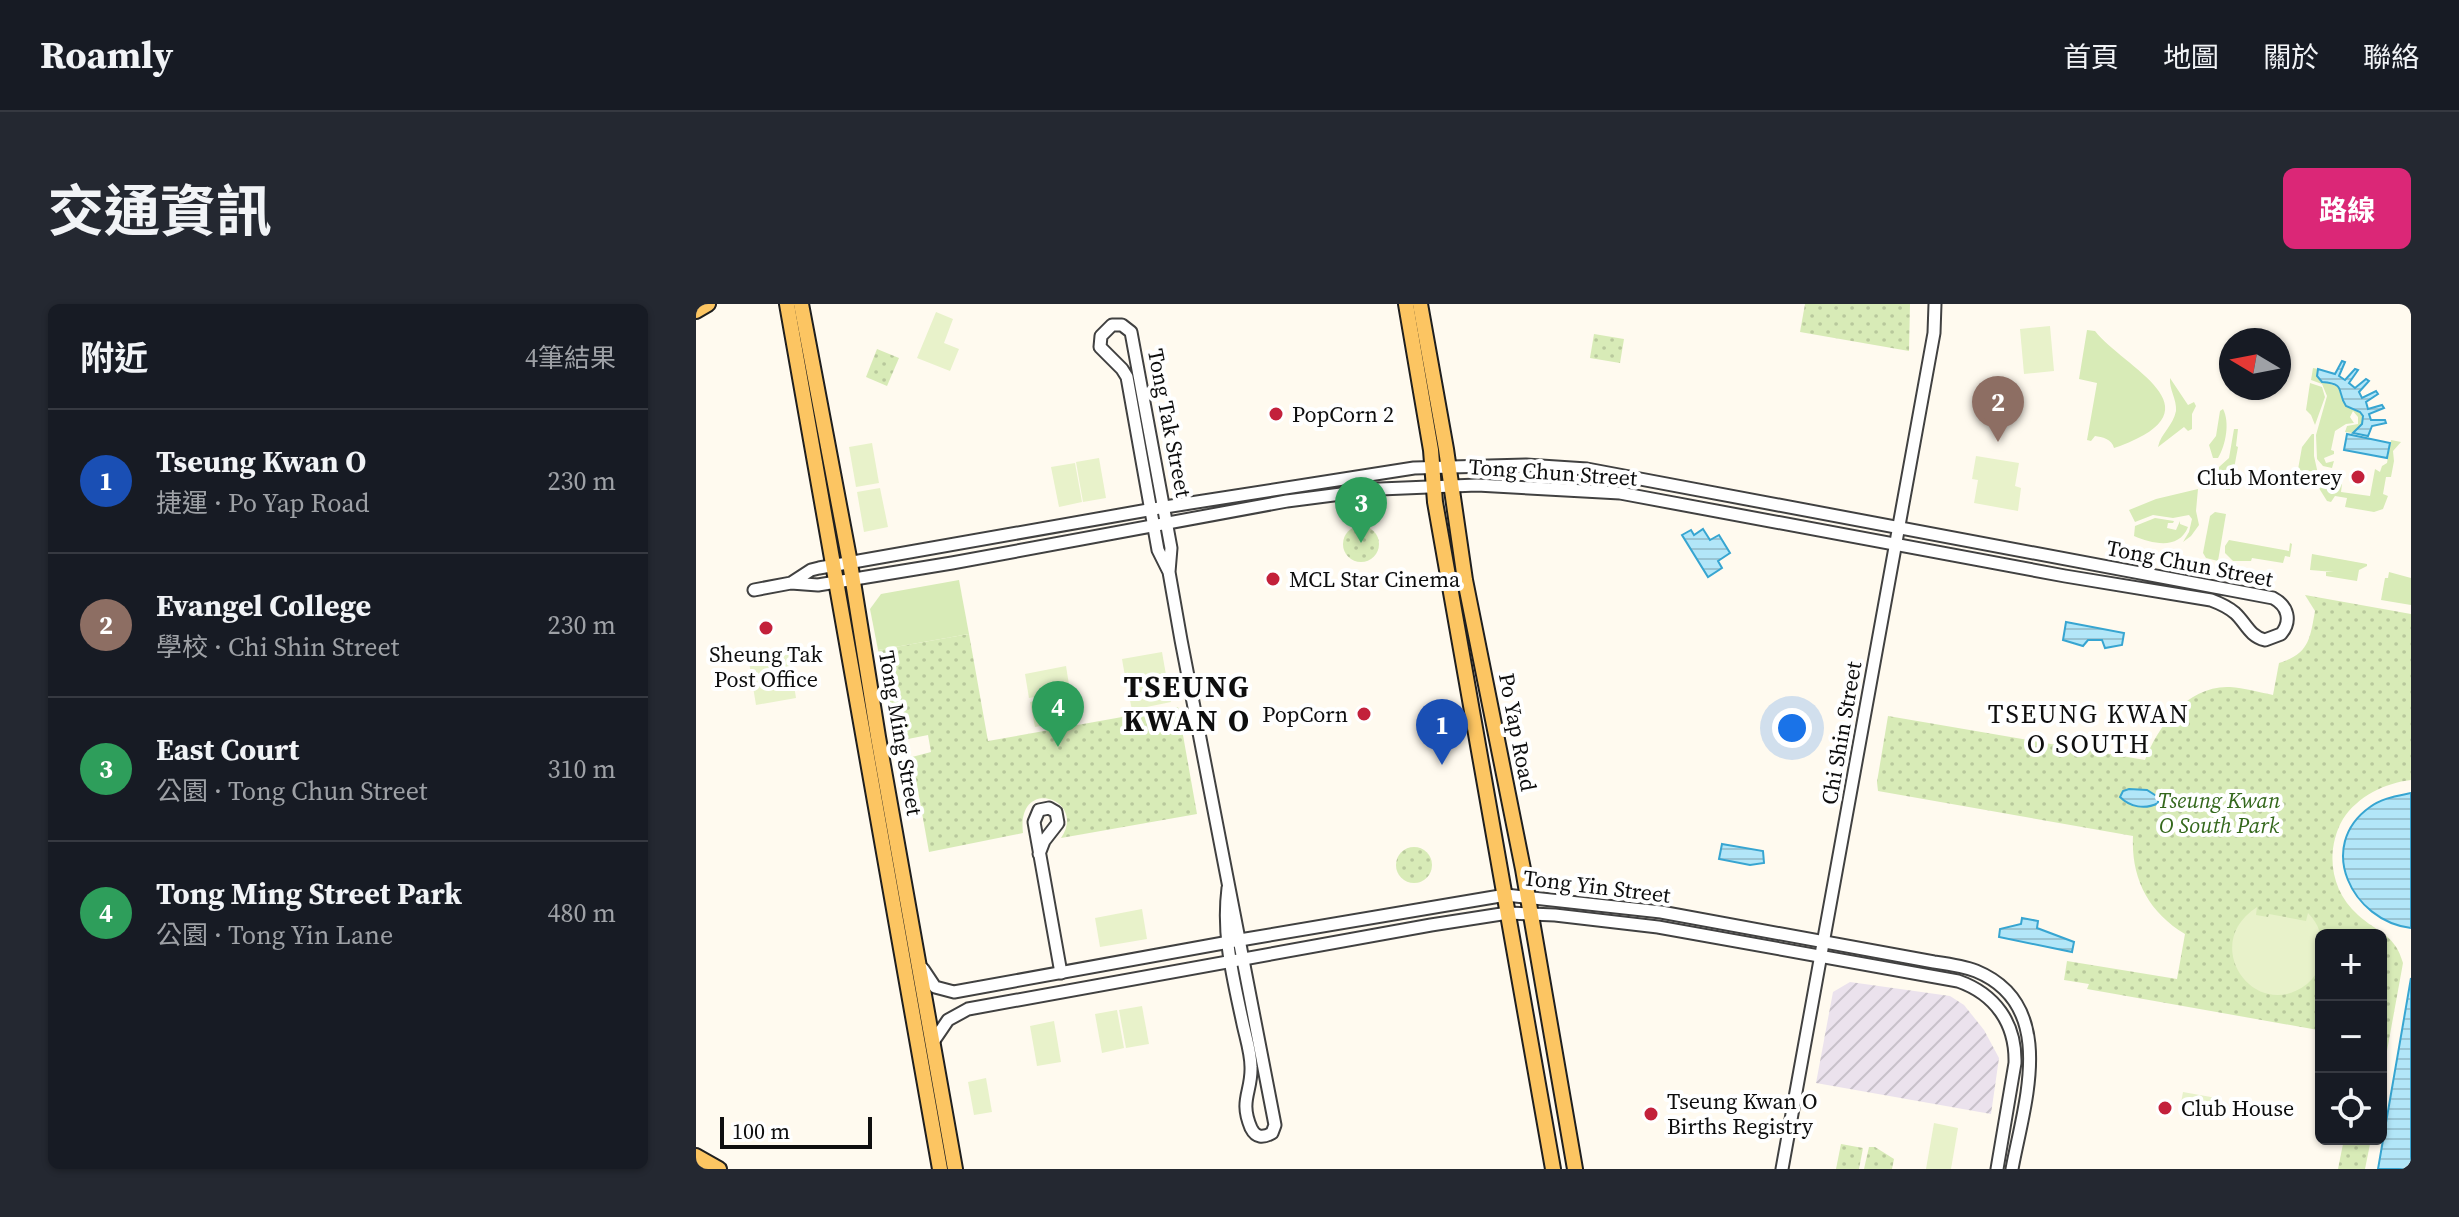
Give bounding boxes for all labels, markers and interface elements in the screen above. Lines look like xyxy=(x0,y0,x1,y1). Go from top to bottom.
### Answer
text: Roamly xyxy=(40,29,173,81)
text: 首頁 xyxy=(2063,38,2119,76)
text: 地圖 xyxy=(2163,38,2219,76)
text: 關於 xyxy=(2263,38,2319,76)
text: 聯絡 xyxy=(2363,38,2419,76)
button: 路線 xyxy=(2283,168,2411,249)
text: 交通資訊 xyxy=(48,173,272,250)
north arrow xyxy=(2219,328,2291,400)
text: 附近 xyxy=(80,335,148,381)
text: 4筆結果 xyxy=(525,340,616,376)
street label: Tong Tak Street xyxy=(1141,346,1199,501)
pin: 2 xyxy=(1972,376,2024,442)
place label: PopCorn 2 xyxy=(1292,399,1394,429)
marker: PopCorn 2 xyxy=(1267,405,1285,423)
text: Tseung Kwan O xyxy=(156,441,366,482)
street label: Tong Chun Street xyxy=(1468,451,1639,493)
place label: Club Monterey xyxy=(2197,462,2343,492)
text: 1 xyxy=(99,463,113,499)
text: 230 m xyxy=(548,463,616,499)
marker: Club Monterey xyxy=(2349,468,2367,486)
pin: 3 xyxy=(1335,477,1387,543)
text: 捷運 · Po Yap Road xyxy=(156,485,370,521)
street label: Tong Chun Street xyxy=(2104,532,2277,594)
place label: MCL Star Cinema xyxy=(1289,564,1461,594)
marker: MCL Star Cinema xyxy=(1264,570,1282,588)
text: Evangel College xyxy=(156,585,371,626)
text: 2 xyxy=(99,607,113,643)
text: 230 m xyxy=(548,607,616,643)
marker: Sheung Tak Post Office xyxy=(757,619,775,637)
text: 學校 · Chi Shin Street xyxy=(156,629,399,665)
place label: Sheung Tak Post Office xyxy=(709,639,824,694)
street label: Tong Ming Street xyxy=(872,648,930,819)
street label: Chi Shin Street xyxy=(1814,658,1869,807)
district label: TSEUNG KWAN O xyxy=(1123,666,1251,741)
street label: Po Yap Road xyxy=(1492,670,1544,794)
pin: 4 xyxy=(1032,681,1084,747)
district label: TSEUNG KWAN O SOUTH xyxy=(1988,696,2190,762)
place label: PopCorn xyxy=(1262,699,1348,729)
pin: 1 xyxy=(1416,699,1468,765)
marker: PopCorn xyxy=(1355,705,1373,723)
your location xyxy=(1772,708,1812,748)
text: East Court xyxy=(156,729,299,770)
text: 3 xyxy=(99,751,113,787)
text: 310 m xyxy=(548,751,616,787)
text: 公園 · Tong Chun Street xyxy=(156,773,427,809)
park label: Tseung Kwan O South Park xyxy=(2158,785,2281,840)
street label: Tong Yin Street xyxy=(1522,862,1673,910)
text: Tong Ming Street Park xyxy=(156,873,462,914)
text: 4 xyxy=(99,895,113,931)
text: 480 m xyxy=(548,895,616,931)
text: 公園 · Tong Yin Lane xyxy=(156,917,393,953)
map controls xyxy=(2315,929,2387,1145)
button: + xyxy=(2315,929,2387,1001)
button: − xyxy=(2315,1001,2387,1073)
button: locate xyxy=(2315,1073,2387,1145)
place label: Tseung Kwan O Births Registry xyxy=(1667,1086,1818,1141)
place label: Club House xyxy=(2181,1093,2294,1123)
marker: Club House xyxy=(2156,1099,2174,1117)
marker: Tseung Kwan O Births Registry xyxy=(1642,1105,1660,1123)
scale bar xyxy=(720,1113,872,1149)
text: 100 m xyxy=(732,1116,790,1146)

